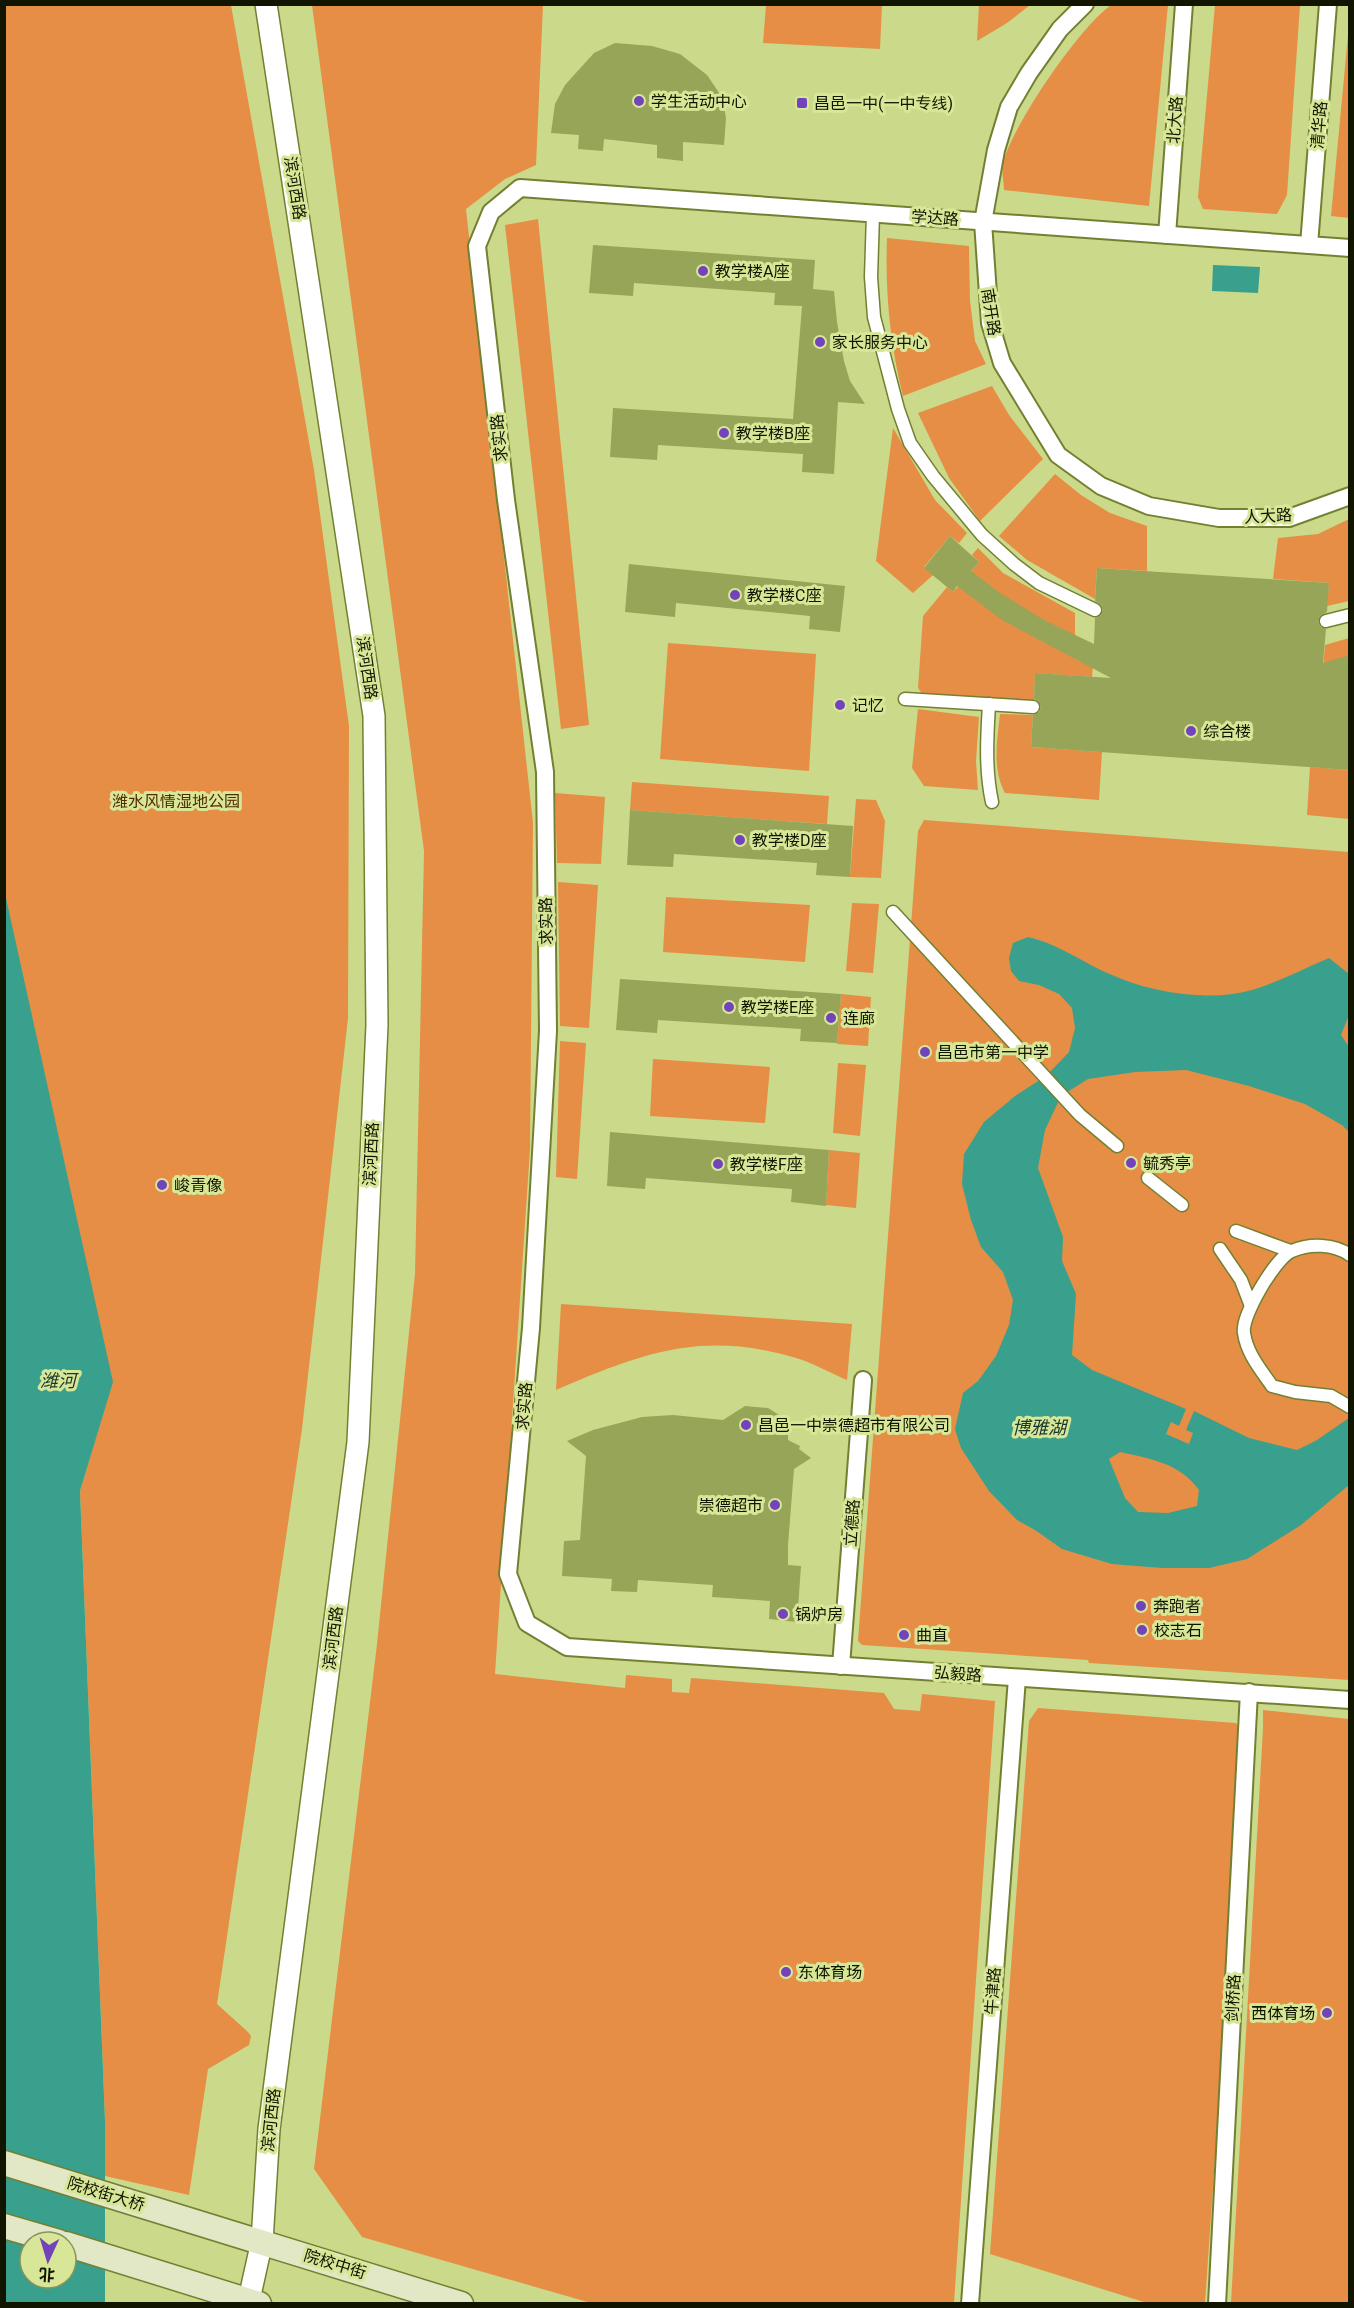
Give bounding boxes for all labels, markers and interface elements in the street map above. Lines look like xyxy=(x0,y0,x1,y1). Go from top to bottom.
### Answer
place label: 学生活动中心 xyxy=(651,92,747,111)
marker: 学生活动中心 xyxy=(632,94,646,108)
place label: 昌邑一中(一中专线) xyxy=(814,94,953,113)
street label: 北大路 xyxy=(1164,95,1186,145)
marker: 昌邑一中(一中专线) xyxy=(795,96,809,110)
street label: 清华路 xyxy=(1307,100,1331,150)
street label: 滨河西路 xyxy=(281,155,309,221)
street label: 学达路 xyxy=(910,207,960,229)
place label: 教学楼A座 xyxy=(715,262,789,281)
marker: 教学楼A座 xyxy=(696,264,710,278)
street label: 南开路 xyxy=(978,287,1004,337)
place label: 家长服务中心 xyxy=(832,333,928,352)
marker: 家长服务中心 xyxy=(813,335,827,349)
street label: 求实路 xyxy=(487,413,511,463)
place label: 教学楼B座 xyxy=(736,424,810,443)
marker: 教学楼B座 xyxy=(717,426,731,440)
street label: 人大路 xyxy=(1244,505,1292,527)
place label: 教学楼C座 xyxy=(747,586,821,605)
marker: 教学楼C座 xyxy=(728,588,742,602)
street label: 滨河西路 xyxy=(353,635,381,701)
place label: 记忆 xyxy=(852,696,884,715)
marker: 记忆 xyxy=(833,698,847,712)
place label: 综合楼 xyxy=(1203,722,1251,741)
marker: 综合楼 xyxy=(1184,724,1198,738)
park label: 潍水风情湿地公园 xyxy=(112,792,240,811)
place label: 教学楼D座 xyxy=(752,831,827,850)
marker: 教学楼D座 xyxy=(733,833,747,847)
street label: 求实路 xyxy=(536,897,556,945)
place label: 教学楼E座 xyxy=(741,998,814,1017)
marker: 教学楼E座 xyxy=(722,1000,736,1014)
place label: 连廊 xyxy=(843,1009,875,1028)
marker: 连廊 xyxy=(824,1011,838,1025)
place label: 昌邑市第一中学 xyxy=(937,1043,1049,1062)
marker: 昌邑市第一中学 xyxy=(918,1045,932,1059)
street label: 滨河西路 xyxy=(360,1122,382,1186)
place label: 毓秀亭 xyxy=(1143,1154,1191,1173)
place label: 教学楼F座 xyxy=(730,1155,803,1174)
marker: 毓秀亭 xyxy=(1124,1156,1138,1170)
marker: 教学楼F座 xyxy=(711,1157,725,1171)
place label: 峻青像 xyxy=(174,1176,222,1195)
marker: 峻青像 xyxy=(155,1178,169,1192)
water label: 潍河 xyxy=(40,1370,79,1391)
street label: 求实路 xyxy=(512,1381,536,1431)
place label: 昌邑一中崇德超市有限公司 xyxy=(758,1416,950,1435)
water label: 博雅湖 xyxy=(1012,1417,1069,1438)
marker: 昌邑一中崇德超市有限公司 xyxy=(739,1418,753,1432)
place label: 崇德超市 xyxy=(699,1496,763,1515)
marker: 崇德超市 xyxy=(768,1498,782,1512)
street label: 立德路 xyxy=(841,1498,863,1548)
place label: 奔跑者 xyxy=(1153,1597,1201,1616)
marker: 奔跑者 xyxy=(1134,1599,1148,1613)
street label: 滨河西路 xyxy=(320,1605,346,1671)
place label: 锅炉房 xyxy=(795,1605,843,1624)
marker: 锅炉房 xyxy=(776,1607,790,1621)
place label: 校志石 xyxy=(1154,1621,1202,1640)
marker: 校志石 xyxy=(1135,1623,1149,1637)
place label: 曲直 xyxy=(916,1626,948,1645)
marker: 曲直 xyxy=(897,1628,911,1642)
street label: 弘毅路 xyxy=(933,1663,983,1685)
place label: 东体育场 xyxy=(798,1963,862,1982)
marker: 东体育场 xyxy=(779,1965,793,1979)
street label: 牛津路 xyxy=(982,1966,1004,2016)
street label: 剑桥路 xyxy=(1222,1974,1244,2022)
place label: 西体育场 xyxy=(1251,2004,1315,2023)
marker: 西体育场 xyxy=(1320,2006,1334,2020)
street label: 滨河西路 xyxy=(258,2087,284,2153)
street label: 院校街大桥 xyxy=(65,2173,147,2215)
north arrow xyxy=(18,2230,78,2290)
street label: 院校中街 xyxy=(302,2246,368,2282)
text: 北 xyxy=(38,2264,56,2285)

